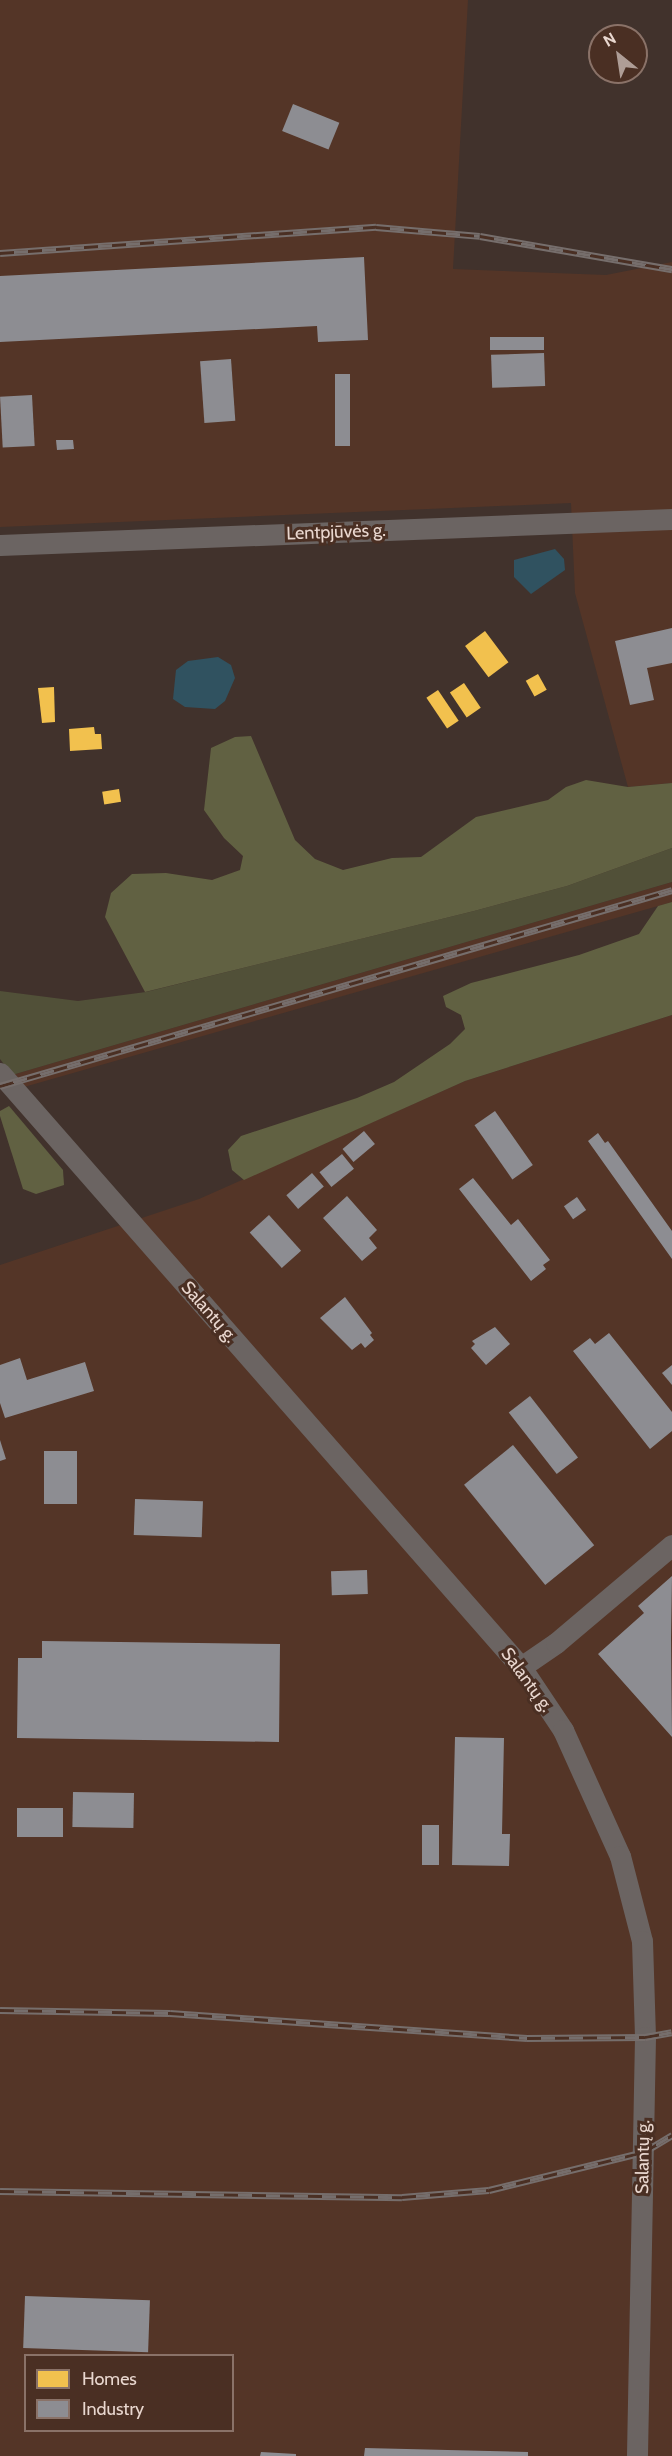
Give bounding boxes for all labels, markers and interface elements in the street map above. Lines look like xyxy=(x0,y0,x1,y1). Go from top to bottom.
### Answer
north arrow xyxy=(588,24,648,84)
text: N xyxy=(600,29,619,51)
street label: Lentpjūvės g. xyxy=(286,519,386,545)
street label: Salantų g. xyxy=(177,1277,241,1347)
street label: Salantų g. xyxy=(496,1644,558,1716)
street label: Salantų g. xyxy=(632,2120,654,2194)
legend xyxy=(24,2354,234,2432)
text: Homes xyxy=(82,2368,137,2390)
text: Industry xyxy=(82,2398,144,2420)

